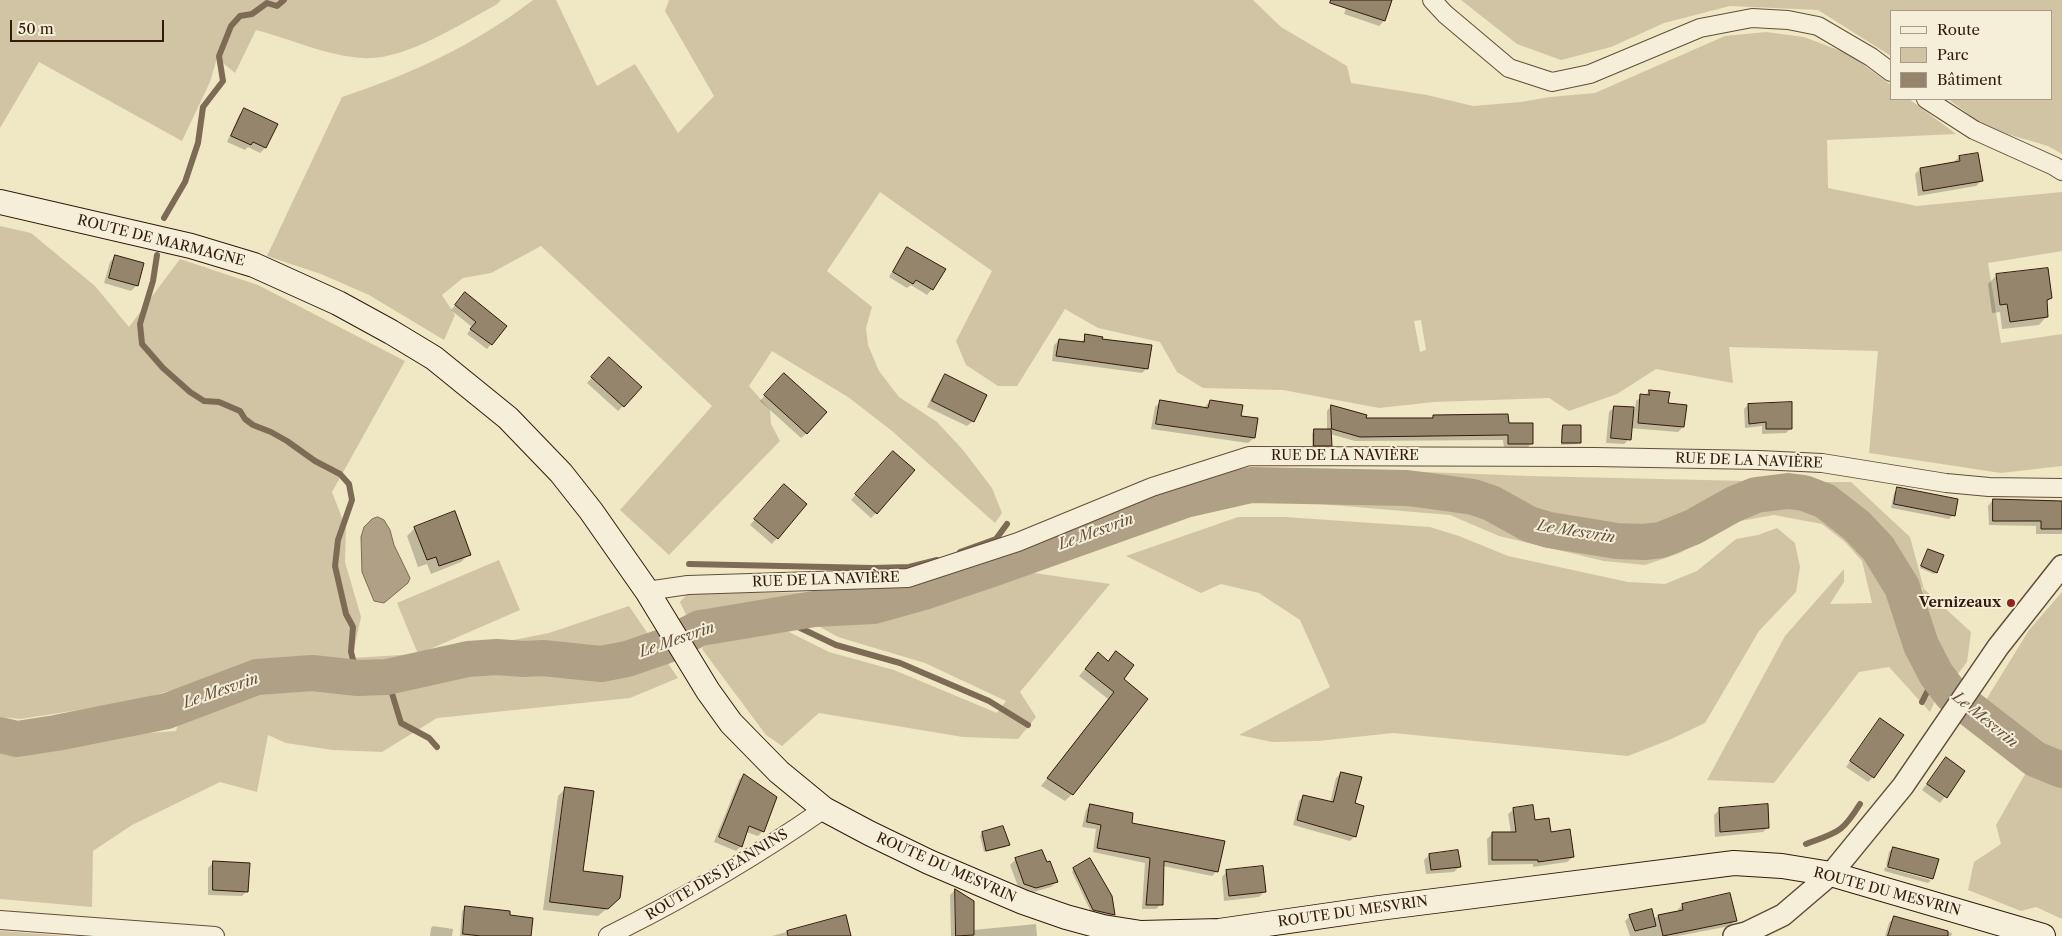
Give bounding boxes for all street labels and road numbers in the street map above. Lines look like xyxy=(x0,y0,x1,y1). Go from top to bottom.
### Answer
street label: ROUTE DE MARMAGNE xyxy=(75,212,247,270)
street label: RUE DE LA NAVIÈRE xyxy=(1271,448,1419,464)
street label: RUE DE LA NAVIÈRE xyxy=(1675,450,1823,472)
street label: RUE DE LA NAVIÈRE xyxy=(752,569,900,591)
street label: ROUTE DES JEANNINS xyxy=(643,826,791,924)
street label: ROUTE DU MESVRIN xyxy=(873,830,1019,906)
street label: ROUTE DU MESVRIN xyxy=(1812,864,1962,920)
street label: ROUTE DU MESVRIN xyxy=(1277,893,1429,931)

